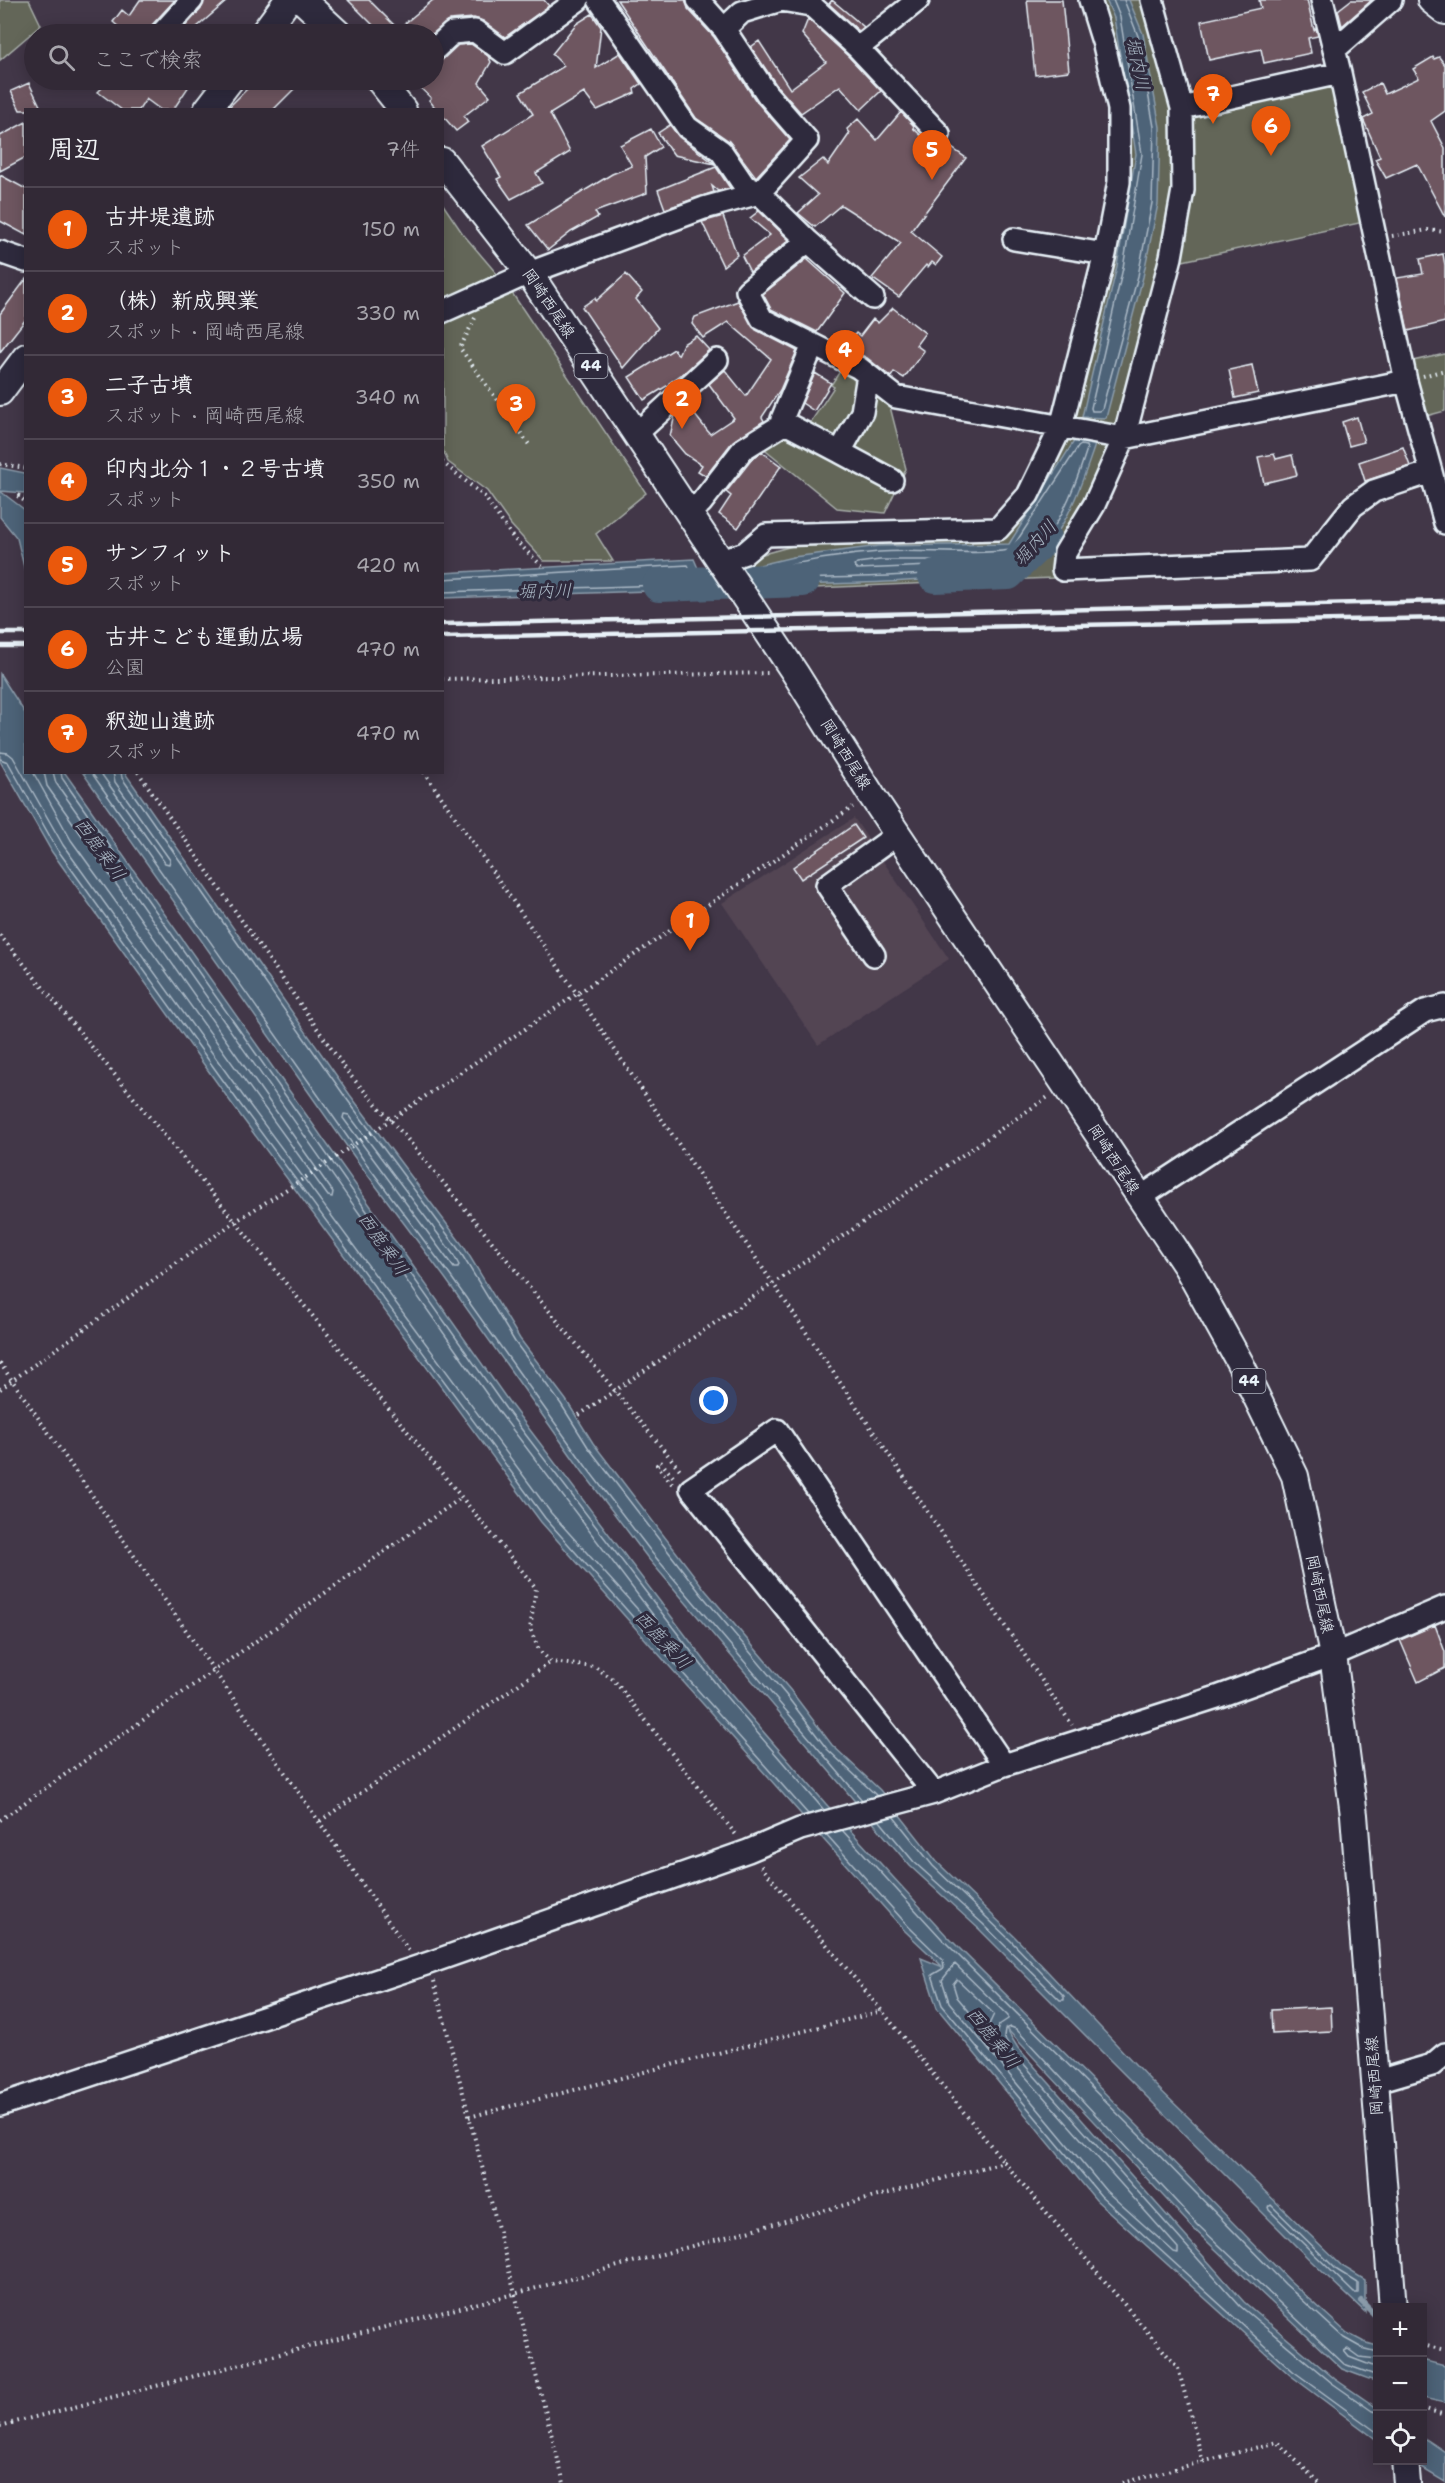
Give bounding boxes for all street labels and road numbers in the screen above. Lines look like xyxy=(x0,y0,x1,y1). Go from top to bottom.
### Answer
street label: 岡崎西尾線 xyxy=(518,264,580,342)
road number: 44 xyxy=(574,354,608,378)
street label: 岡崎西尾線 xyxy=(816,715,876,793)
street label: 岡崎西尾線 xyxy=(1083,1120,1145,1198)
road number: 44 xyxy=(1232,1369,1266,1393)
street label: 岡崎西尾線 xyxy=(1301,1553,1339,1635)
street label: 岡崎西尾線 xyxy=(1361,2035,1387,2117)

